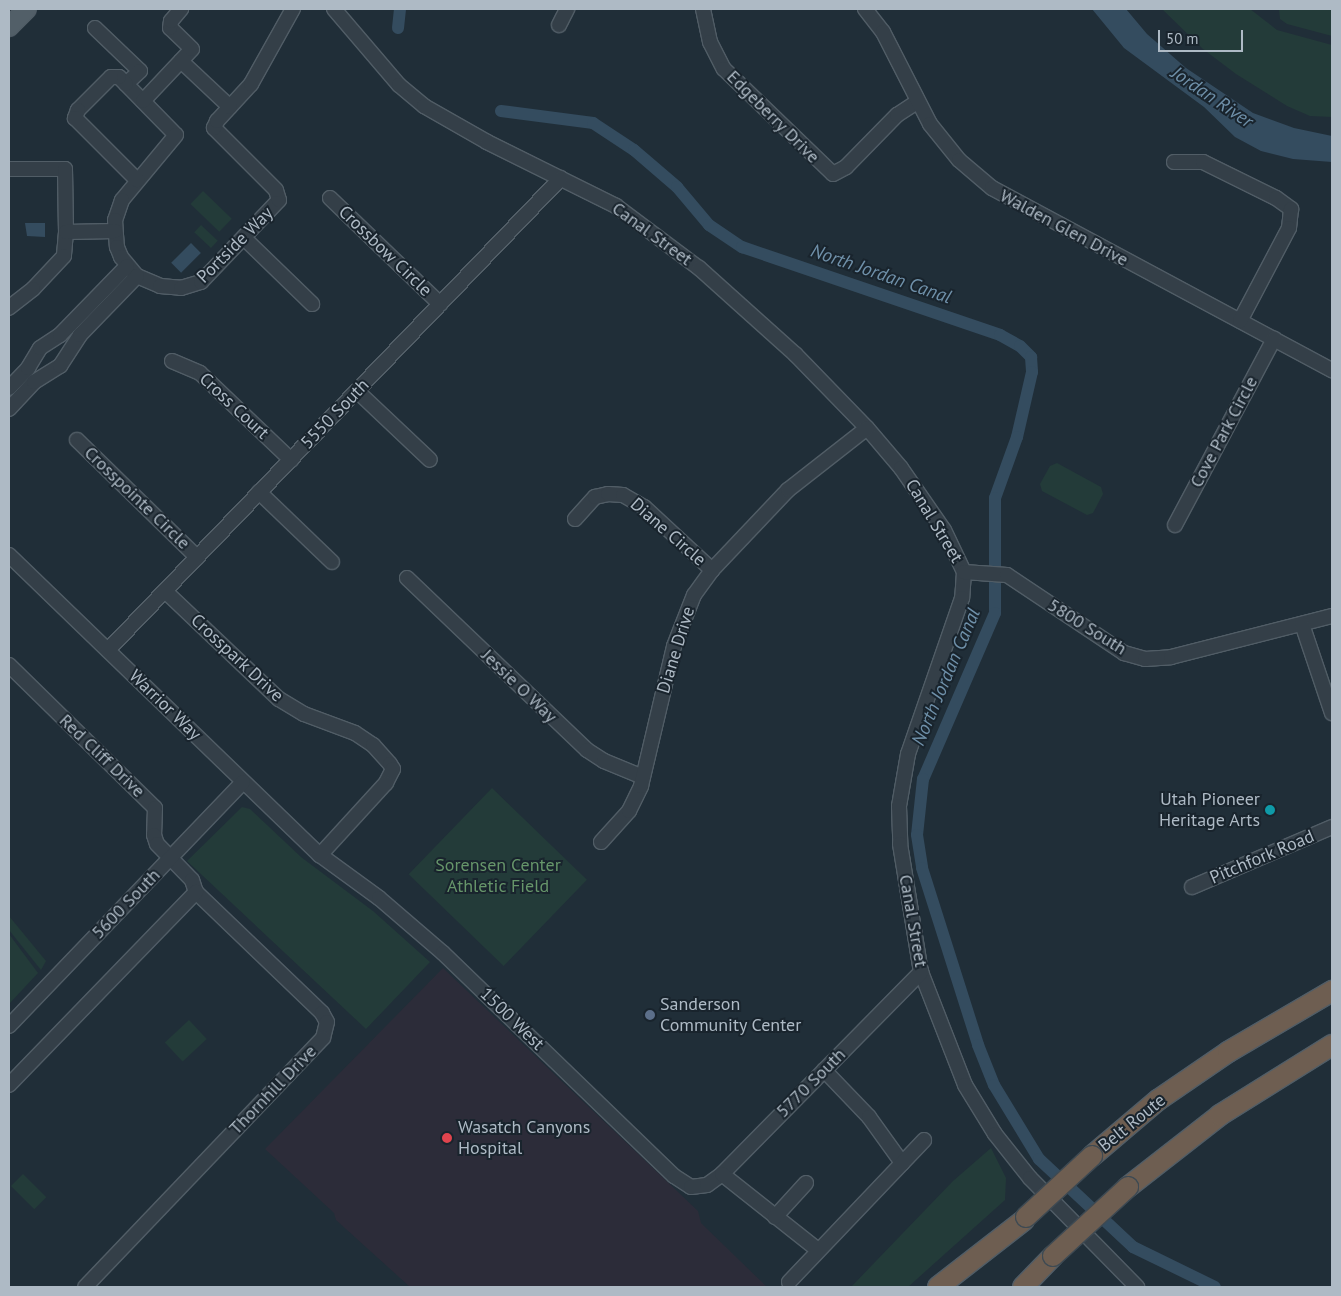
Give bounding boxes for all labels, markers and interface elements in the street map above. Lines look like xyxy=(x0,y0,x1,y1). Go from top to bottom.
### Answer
scale bar xyxy=(1161,20,1246,52)
text: 50 m xyxy=(1166,29,1199,48)
water label: Jordan River xyxy=(1167,61,1257,133)
street label: Edgeberry Drive xyxy=(722,66,824,168)
street label: Walden Glen Drive xyxy=(996,185,1132,271)
street label: Canal Street xyxy=(608,198,696,270)
street label: Crossbow Circle xyxy=(334,201,436,301)
street label: Portside Way xyxy=(192,202,278,288)
water label: North Jordan Canal xyxy=(808,239,954,309)
street label: Cross Court xyxy=(195,368,273,444)
street label: Cove Park Circle xyxy=(1186,373,1262,491)
street label: 5550 South xyxy=(296,375,374,453)
street label: Crosspointe Circle xyxy=(80,442,194,554)
street label: Canal Street xyxy=(901,475,967,567)
street label: Diane Circle xyxy=(626,493,710,571)
street label: 5800 South xyxy=(1044,594,1130,660)
street label: Diane Drive xyxy=(653,604,699,696)
water label: North Jordan Canal xyxy=(907,605,985,749)
street label: Crosspark Drive xyxy=(186,609,288,707)
street label: Jessie O Way xyxy=(477,645,561,727)
street label: Warrior Way xyxy=(124,665,206,745)
street label: Red Cliff Drive xyxy=(55,710,149,802)
place label: Utah Pioneer Heritage Arts xyxy=(1158,789,1260,832)
marker: Utah Pioneer Heritage Arts xyxy=(1264,804,1276,816)
street label: Pitchfork Road xyxy=(1206,825,1318,889)
park label: Sorensen Center Athletic Field xyxy=(435,855,561,898)
street label: 5600 South xyxy=(87,865,165,943)
street label: Canal Street xyxy=(894,873,932,969)
street label: 1500 West xyxy=(475,983,549,1055)
place label: Sanderson Community Center xyxy=(660,994,802,1036)
marker: Sanderson Community Center xyxy=(644,1009,656,1021)
street label: Thornhill Drive xyxy=(225,1041,321,1139)
street label: 5770 South xyxy=(772,1044,850,1122)
street label: Belt Route xyxy=(1094,1089,1170,1157)
place label: Wasatch Canyons Hospital xyxy=(458,1117,590,1160)
marker: Wasatch Canyons Hospital xyxy=(440,1131,454,1145)

